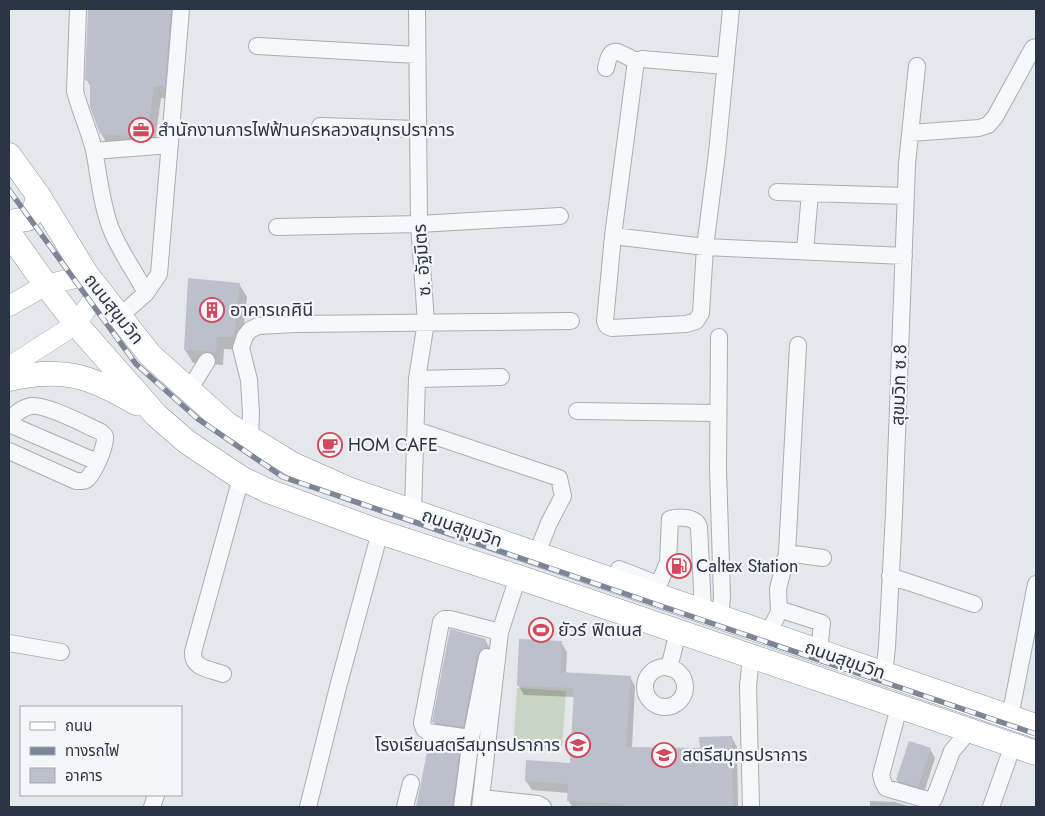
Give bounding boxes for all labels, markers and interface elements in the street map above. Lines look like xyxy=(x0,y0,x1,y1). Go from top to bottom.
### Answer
office icon: สำนักงานการไฟฟ้านครหลวงสมุทรปราการ xyxy=(128,117,154,143)
place label: สำนักงานการไฟฟ้านครหลวงสมุทรปราการ xyxy=(158,117,455,143)
street label: ซ. อัฐมิตร xyxy=(406,223,437,297)
street label: ถนนสุขุมวิท xyxy=(78,268,150,350)
building icon: อาคารเกศินี xyxy=(199,297,225,323)
place label: อาคารเกศินี xyxy=(230,297,313,323)
street label: สุขมวิท ซ.8 xyxy=(885,344,913,426)
cafe icon: HOM CAFE xyxy=(317,432,343,458)
place label: HOM CAFE xyxy=(348,432,438,458)
street label: ถนนสุขุมวิท xyxy=(418,502,506,554)
fuel station icon: Caltex Station xyxy=(666,553,692,579)
place label: Caltex Station xyxy=(696,553,799,579)
sports icon: ยัวร์ ฟิตเนส xyxy=(528,617,554,643)
place label: ยัวร์ ฟิตเนส xyxy=(558,617,642,643)
street label: ถนนสุขุมวิท xyxy=(801,634,889,686)
legend xyxy=(20,706,182,796)
text: ถนน xyxy=(65,715,92,737)
place label: โรงเรียนสตรีสมุทรปราการ xyxy=(375,732,560,758)
school or university icon: โรงเรียนสตรีสมุทรปราการ xyxy=(565,732,591,758)
text: ทางรถไฟ xyxy=(65,740,119,762)
school or university icon: สตรีสมุทรปราการ xyxy=(651,742,677,768)
place label: สตรีสมุทรปราการ xyxy=(682,742,808,768)
text: อาคาร xyxy=(65,765,102,787)

